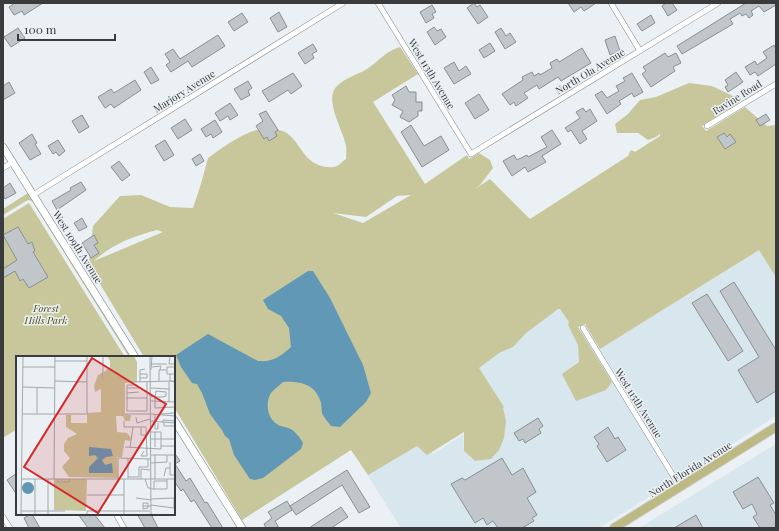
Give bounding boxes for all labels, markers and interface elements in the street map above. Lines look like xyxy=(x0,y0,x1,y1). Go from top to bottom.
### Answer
scale bar xyxy=(18,16,115,42)
text: 100 m xyxy=(24,21,57,37)
street label: West 113th Avenue xyxy=(405,35,459,112)
street label: North Ola Avenue xyxy=(553,45,627,97)
street label: Marjory Avenue xyxy=(150,66,218,116)
street label: Ravine Road xyxy=(710,76,764,118)
street label: West 109th Avenue xyxy=(50,207,106,286)
park label: Forest Hills Park xyxy=(24,301,67,327)
inset map xyxy=(16,356,175,515)
street label: West 115th Avenue xyxy=(611,365,666,441)
street label: North Florida Avenue xyxy=(646,438,734,500)

